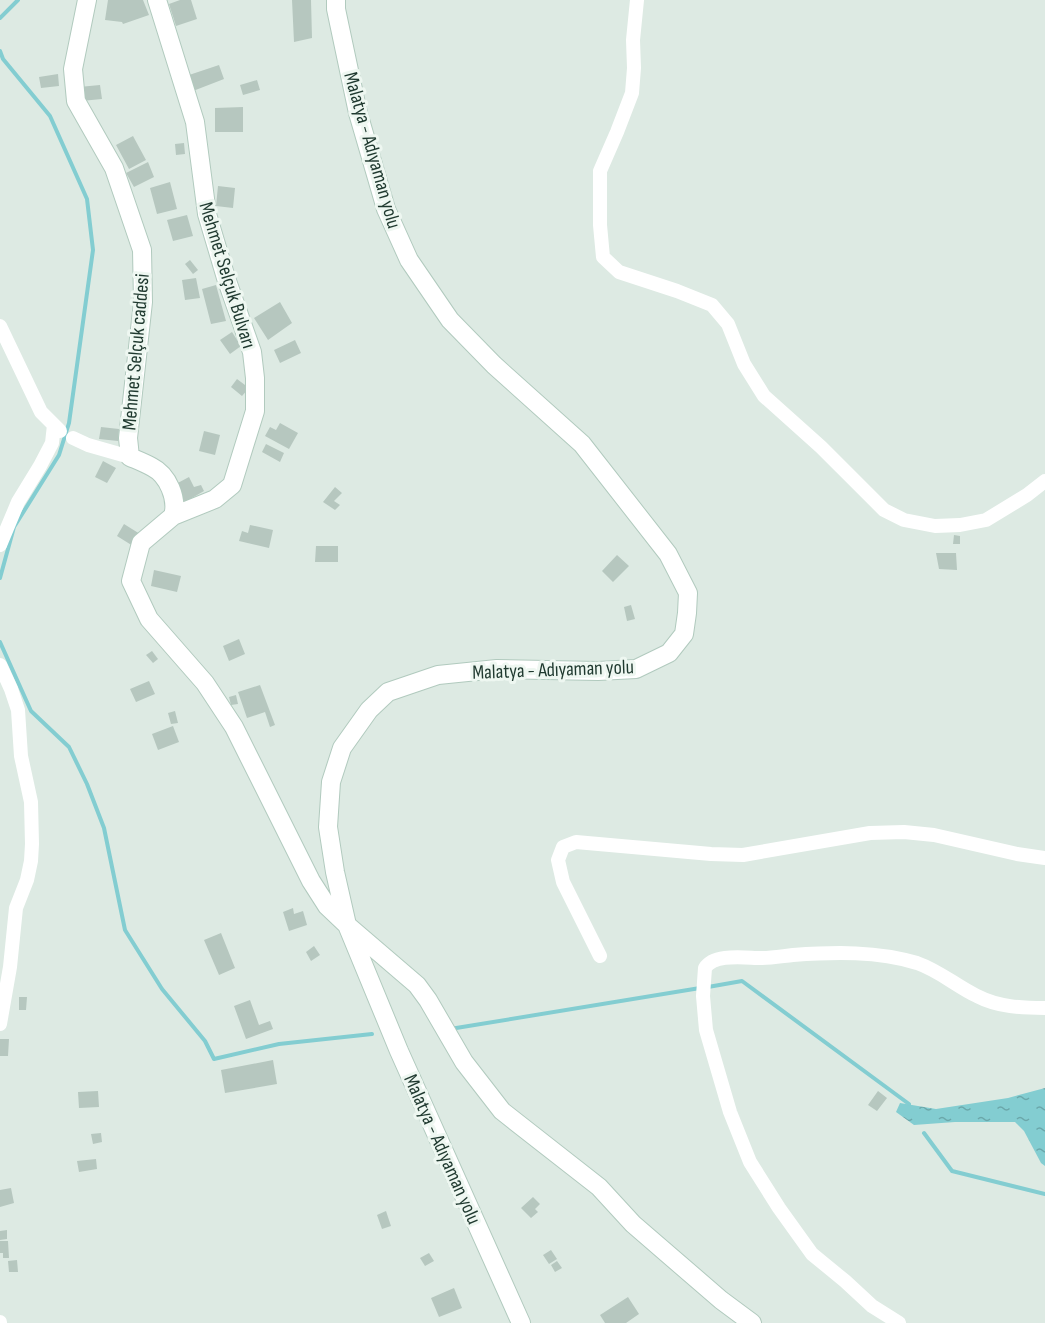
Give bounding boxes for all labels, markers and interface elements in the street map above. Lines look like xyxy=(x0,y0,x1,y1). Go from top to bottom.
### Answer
street label: Malatya - Adıyaman yolu xyxy=(338,69,406,231)
street label: Mehmet Selçuk Bulvarı xyxy=(193,199,261,351)
street label: Mehmet Selçuk caddesi xyxy=(117,273,155,431)
street label: Malatya - Adıyaman yolu xyxy=(472,655,634,685)
street label: Malatya - Adıyaman yolu xyxy=(398,1071,486,1228)

